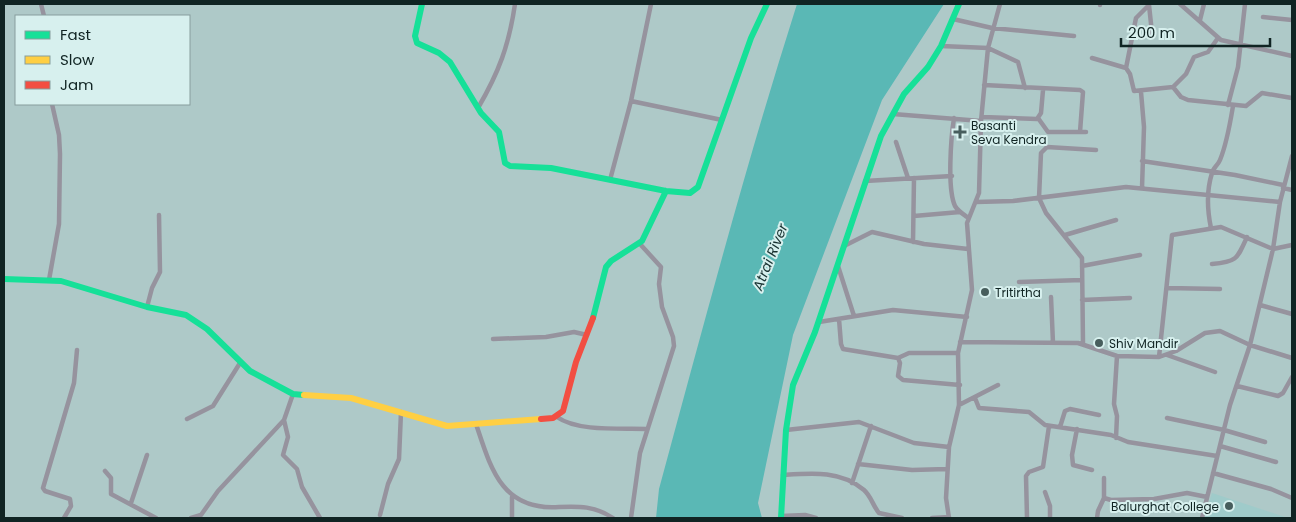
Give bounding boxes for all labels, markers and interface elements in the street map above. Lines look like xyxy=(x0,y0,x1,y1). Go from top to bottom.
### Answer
legend xyxy=(15,15,190,105)
scale bar xyxy=(1121,15,1270,47)
text: 200 m xyxy=(1128,22,1175,43)
text: Fast xyxy=(60,24,91,45)
text: Slow xyxy=(60,49,95,70)
text: Jam xyxy=(60,74,94,95)
place label: Basanti Seva Kendra xyxy=(971,117,1047,148)
marker: Basanti Seva Kendra xyxy=(953,125,967,139)
water label: Atrai River xyxy=(747,220,793,294)
place label: Tritirtha xyxy=(995,284,1041,301)
marker: Tritirtha xyxy=(979,286,991,298)
place label: Shiv Mandir xyxy=(1109,335,1179,352)
marker: Shiv Mandir xyxy=(1093,337,1105,349)
place label: Balurghat College xyxy=(1111,498,1219,515)
marker: Balurghat College xyxy=(1223,500,1235,512)

